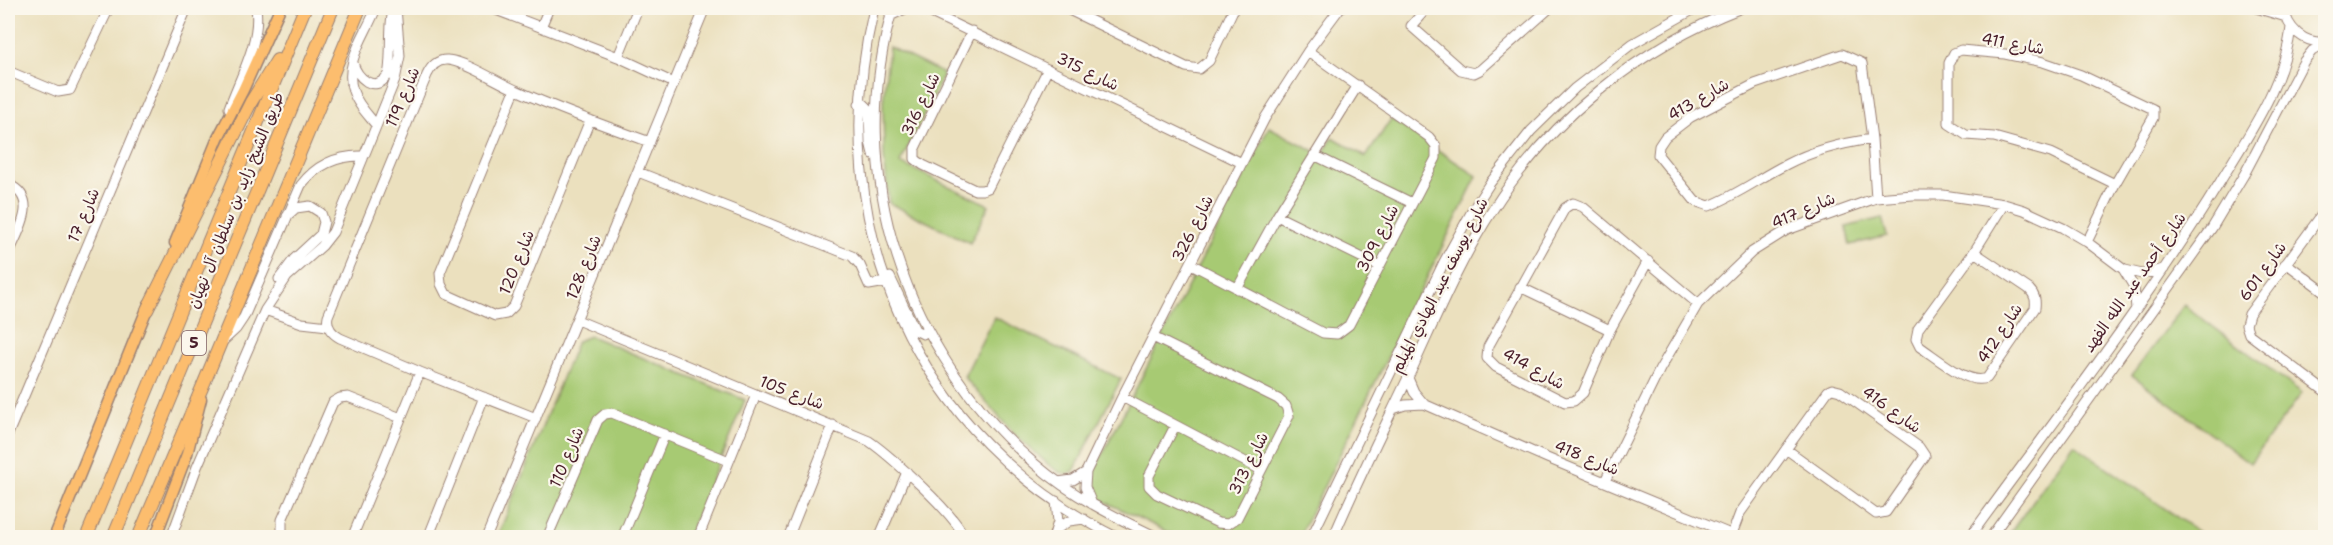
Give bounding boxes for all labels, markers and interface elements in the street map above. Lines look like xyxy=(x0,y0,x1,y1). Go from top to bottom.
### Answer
street label: شارع 411 xyxy=(1980,28,2046,60)
street label: شارع 315 xyxy=(1053,47,1122,96)
street label: شارع 119 xyxy=(380,64,425,131)
street label: شارع 316 xyxy=(896,69,946,140)
street label: شارع 413 xyxy=(1664,73,1733,126)
street label: طريق الشيخ زايد بن سلطان آل نهيان xyxy=(182,89,289,312)
street label: شارع 17 xyxy=(63,185,105,246)
street label: شارع 417 xyxy=(1768,188,1839,234)
street label: شارع 326 xyxy=(1167,191,1219,265)
street label: شارع يوسف عبد الهادي الميلم xyxy=(1386,194,1495,377)
street label: شارع 309 xyxy=(1352,201,1404,276)
street label: شارع أحمد عبد الله الفهد xyxy=(2078,208,2191,357)
street label: شارع 120 xyxy=(494,227,540,298)
street label: شارع 128 xyxy=(561,232,607,303)
street label: شارع 601 xyxy=(2234,238,2292,306)
street label: شارع 412 xyxy=(1972,299,2028,368)
road number: 5 xyxy=(182,331,206,355)
street label: شارع 414 xyxy=(1499,343,1568,395)
street label: شارع 105 xyxy=(756,371,827,415)
street label: شارع 416 xyxy=(1857,381,1925,439)
street label: شارع 110 xyxy=(544,424,589,491)
street label: شارع 313 xyxy=(1224,428,1274,499)
street label: شارع 418 xyxy=(1551,435,1622,481)

